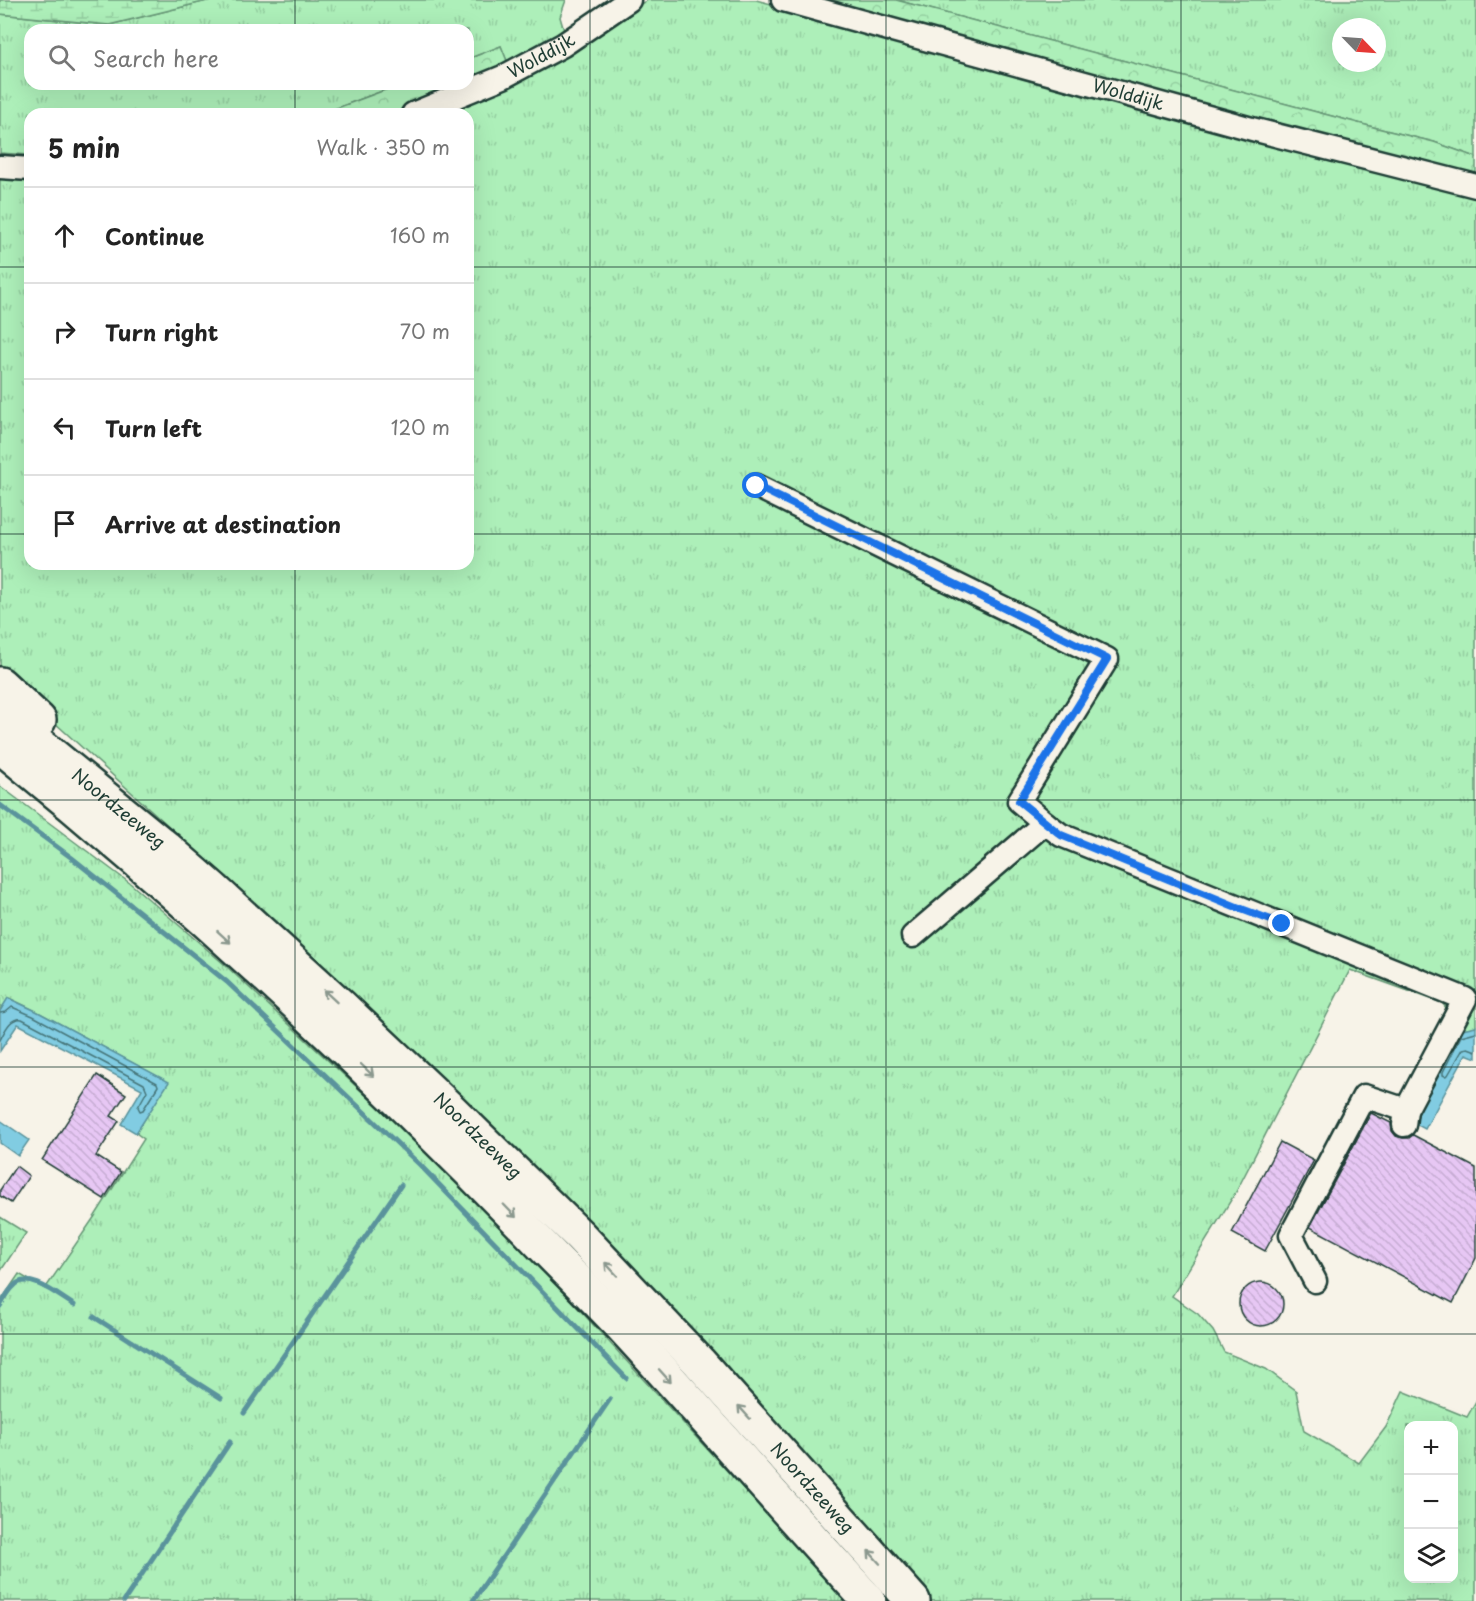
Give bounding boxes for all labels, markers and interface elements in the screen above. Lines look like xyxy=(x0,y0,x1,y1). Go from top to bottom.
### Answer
north arrow xyxy=(1332,18,1386,72)
search box xyxy=(24,24,474,90)
street label: Wolddijk xyxy=(502,26,580,84)
icon: search xyxy=(45,41,78,74)
text: Search here xyxy=(93,41,219,74)
street label: Wolddijk xyxy=(1090,71,1167,116)
text: 5 min xyxy=(48,128,120,167)
text: Walk · 350 m xyxy=(317,132,450,162)
icon: ahead xyxy=(48,219,81,252)
text: Continue xyxy=(105,219,204,252)
text: 160 m xyxy=(390,220,450,250)
icon: right xyxy=(48,315,81,348)
text: Turn right xyxy=(105,315,218,348)
text: 70 m xyxy=(400,316,450,346)
icon: left xyxy=(48,411,81,444)
text: Turn left xyxy=(105,411,202,444)
text: 120 m xyxy=(391,412,450,442)
route start xyxy=(742,472,768,498)
icon: arrive xyxy=(48,507,81,540)
text: Arrive at destination xyxy=(105,507,341,540)
street label: Noordzeeweg xyxy=(66,761,172,855)
route end xyxy=(1268,910,1294,936)
one-way arrow xyxy=(216,930,231,944)
one-way arrow xyxy=(323,988,338,1003)
one-way arrow xyxy=(359,1063,374,1077)
street label: Noordzeeweg xyxy=(428,1085,529,1185)
one-way arrow xyxy=(502,1204,517,1219)
one-way arrow xyxy=(604,1262,619,1277)
one-way arrow xyxy=(658,1368,672,1383)
one-way arrow xyxy=(737,1405,751,1420)
map controls xyxy=(1404,1421,1458,1583)
button: + xyxy=(1404,1421,1458,1475)
street label: Noordzeeweg xyxy=(765,1436,862,1539)
button: − xyxy=(1404,1475,1458,1529)
button: layers xyxy=(1404,1529,1458,1583)
one-way arrow xyxy=(867,1550,881,1565)

